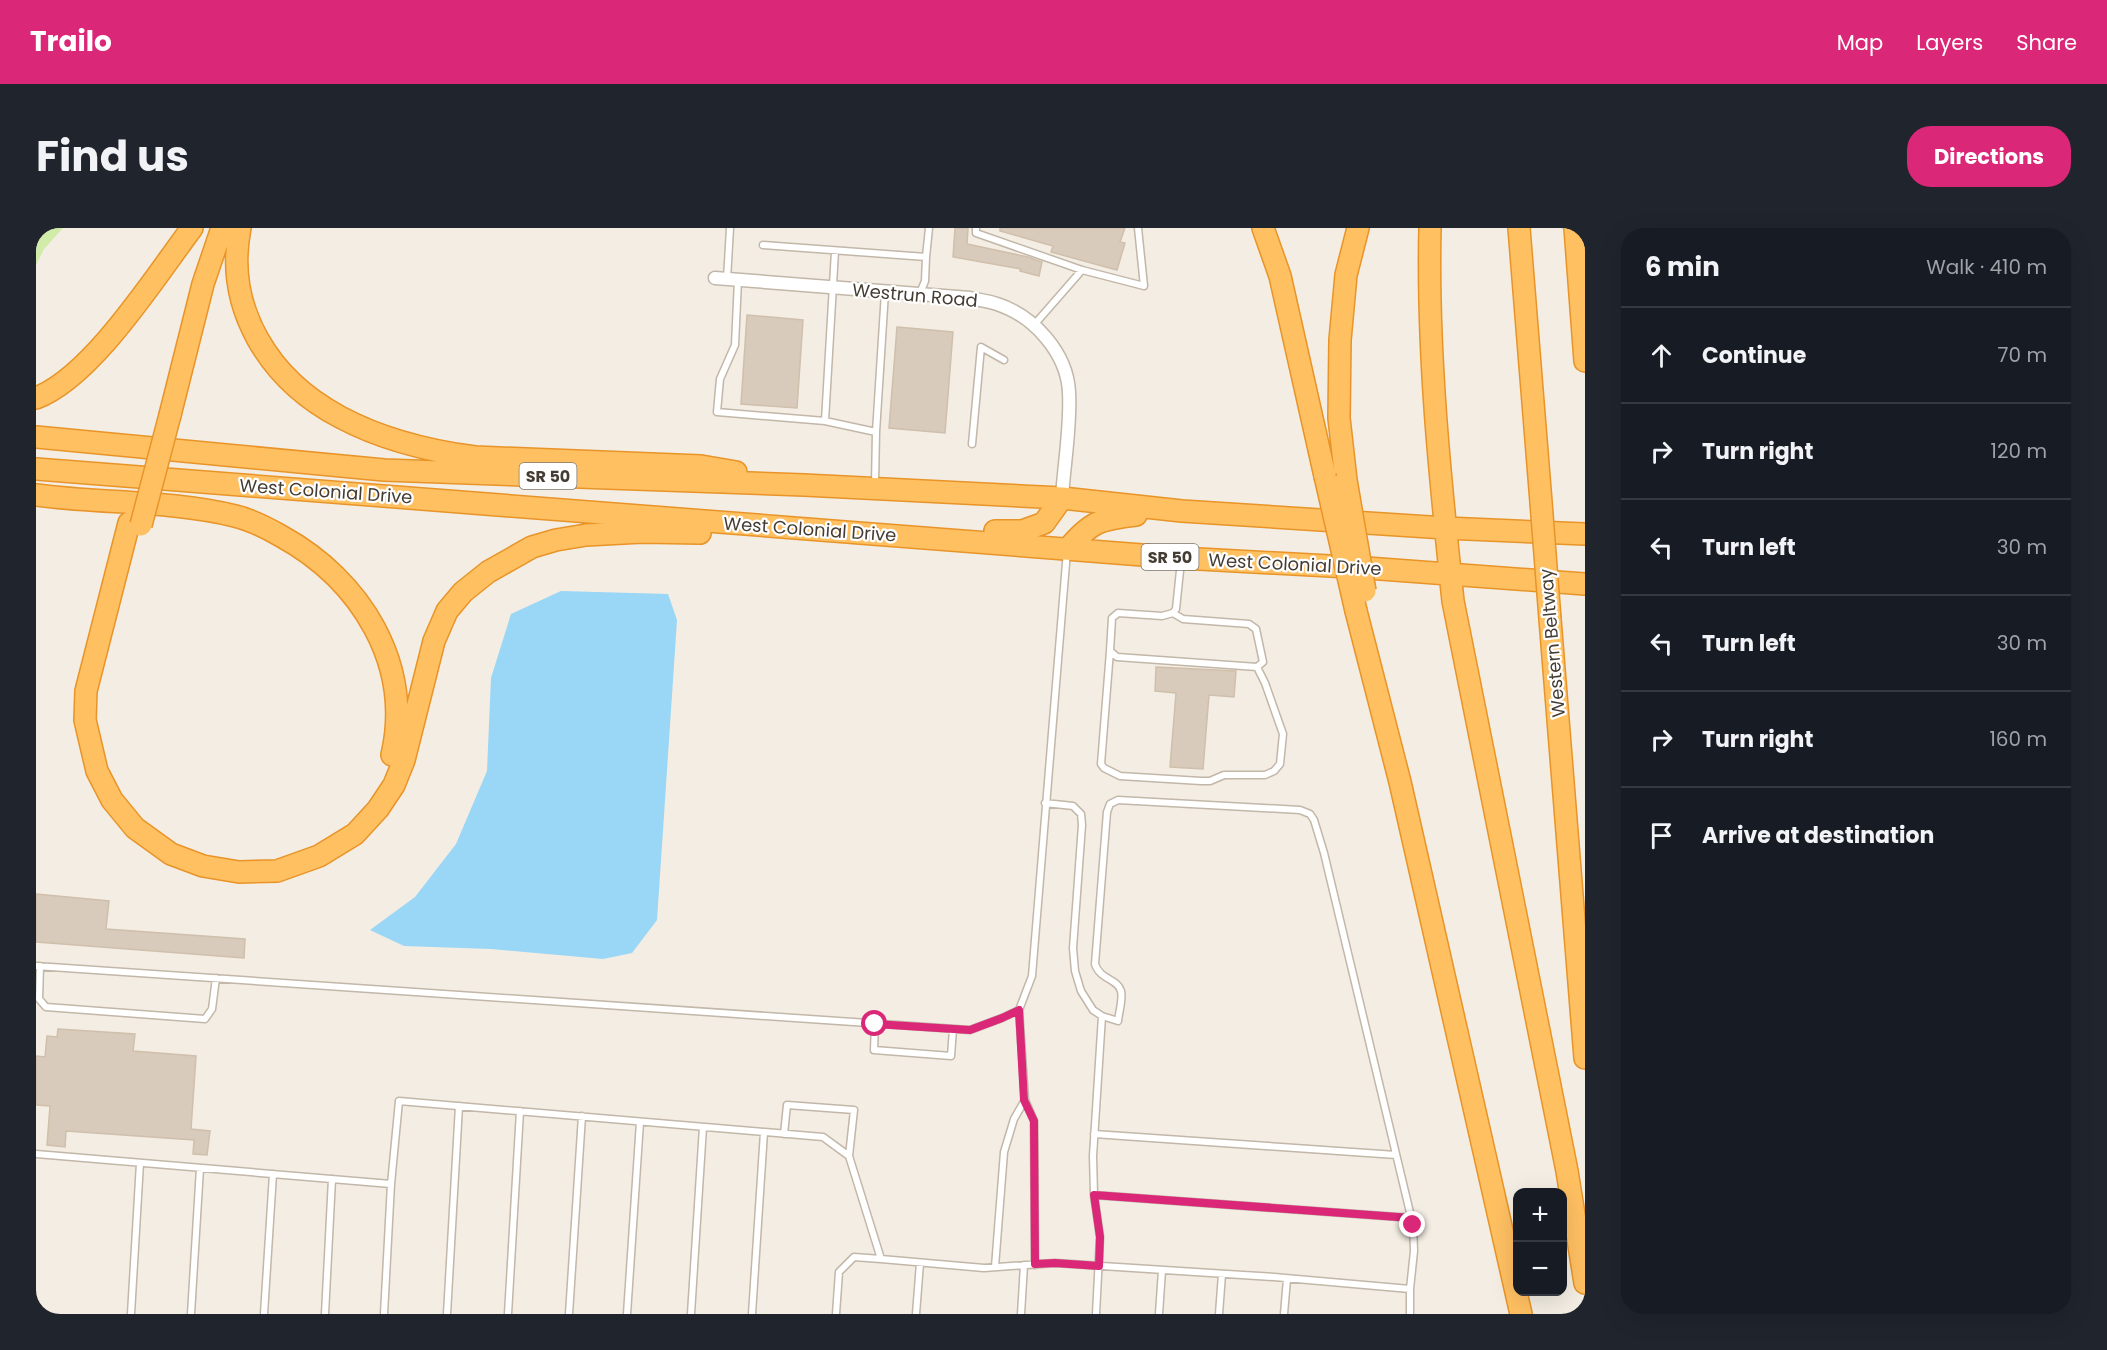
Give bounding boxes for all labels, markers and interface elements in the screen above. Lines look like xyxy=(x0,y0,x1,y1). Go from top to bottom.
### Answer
text: Trailo xyxy=(30,22,112,61)
text: Map xyxy=(1837,28,1883,57)
text: Layers xyxy=(1916,28,1983,57)
text: Share xyxy=(2016,28,2077,57)
button: Directions xyxy=(1907,126,2071,187)
text: Find us xyxy=(36,127,189,186)
text: 6 min xyxy=(1645,249,1720,285)
text: Walk · 410 m xyxy=(1926,253,2047,281)
street label: Westrun Road xyxy=(851,277,979,313)
icon: ahead xyxy=(1645,339,1678,372)
text: Continue xyxy=(1702,340,1806,371)
text: 70 m xyxy=(1998,341,2047,369)
icon: right xyxy=(1645,435,1678,468)
text: Turn right xyxy=(1702,436,1813,467)
text: 120 m xyxy=(1991,437,2047,465)
road number: SR 50 xyxy=(520,463,576,489)
street label: West Colonial Drive xyxy=(239,472,413,510)
street label: West Colonial Drive xyxy=(723,510,897,548)
icon: left xyxy=(1645,531,1678,564)
text: Turn left xyxy=(1702,532,1796,563)
text: 30 m xyxy=(1997,533,2047,561)
road number: SR 50 xyxy=(1142,544,1198,570)
street label: West Colonial Drive xyxy=(1208,547,1382,581)
street label: Western Beltway xyxy=(1533,568,1571,718)
icon: left xyxy=(1645,627,1678,660)
text: Turn left xyxy=(1702,628,1796,659)
text: 30 m xyxy=(1997,629,2047,657)
icon: right xyxy=(1645,723,1678,756)
text: Turn right xyxy=(1702,724,1813,755)
text: 160 m xyxy=(1989,725,2047,753)
icon: arrive xyxy=(1645,819,1678,852)
text: Arrive at destination xyxy=(1702,820,1934,851)
route start xyxy=(861,1010,887,1036)
map controls xyxy=(1513,1188,1567,1296)
button: + xyxy=(1513,1188,1567,1242)
route end xyxy=(1399,1211,1425,1237)
button: − xyxy=(1513,1242,1567,1296)

